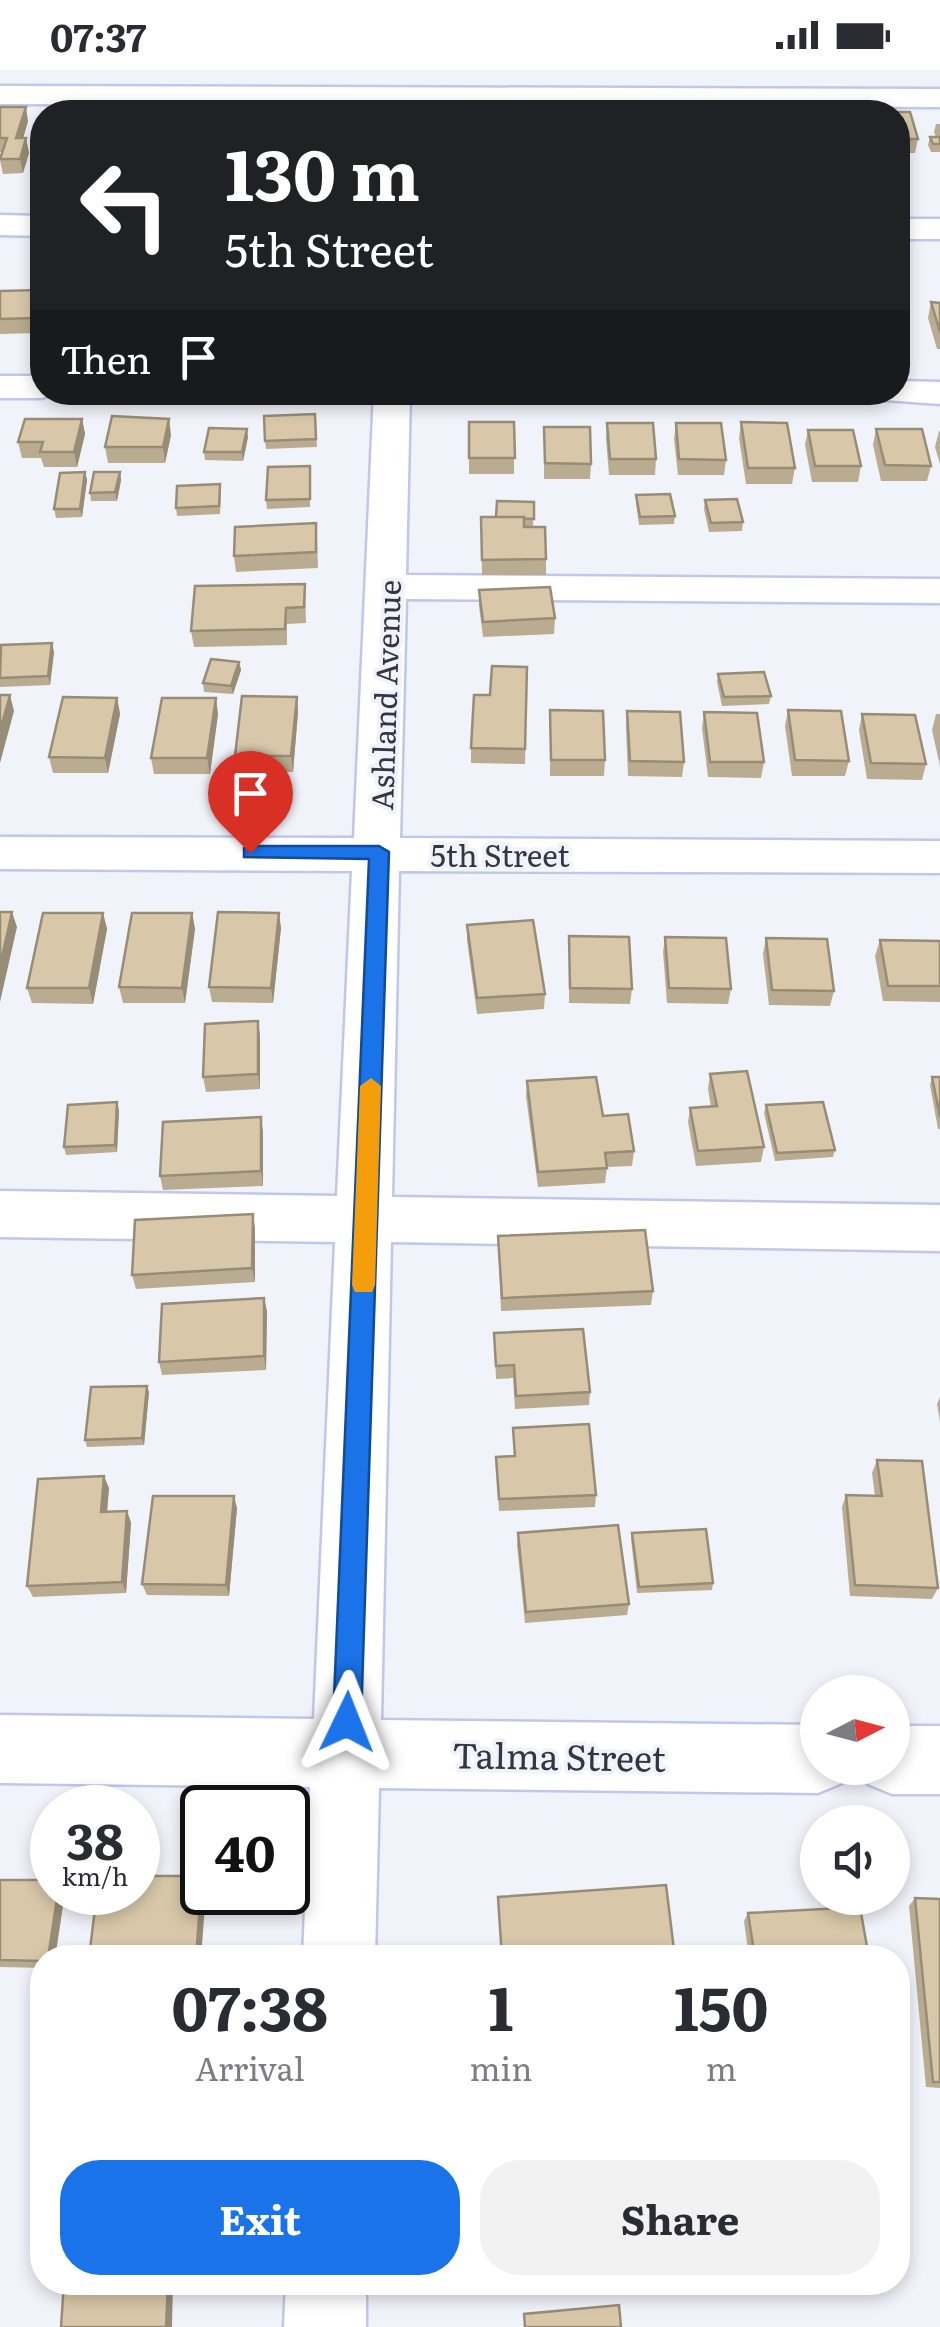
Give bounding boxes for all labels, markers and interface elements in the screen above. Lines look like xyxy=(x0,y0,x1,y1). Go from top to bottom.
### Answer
text: 07:37 xyxy=(50,7,146,64)
text: 130 m xyxy=(225,119,420,223)
icon: left xyxy=(60,140,190,270)
text: 5th Street xyxy=(225,214,434,281)
text: Then xyxy=(60,329,151,386)
icon: arrive xyxy=(171,330,226,385)
street label: Ashland Avenue xyxy=(358,579,410,811)
pin xyxy=(208,751,293,854)
icon: arrive xyxy=(223,766,278,821)
street label: 5th Street xyxy=(430,832,570,876)
position arrow xyxy=(295,1670,399,1774)
north arrow xyxy=(800,1675,910,1785)
map controls xyxy=(800,1675,910,1915)
street label: Talma Street xyxy=(452,1727,666,1783)
speed limit sign: 40 xyxy=(180,1785,310,1915)
text: 38 xyxy=(66,1801,124,1875)
button: sound xyxy=(800,1805,910,1915)
text: km/h xyxy=(62,1857,128,1894)
text: 07:38 xyxy=(172,1960,328,2049)
text: 1 xyxy=(488,1960,513,2049)
text: 150 xyxy=(674,1960,768,2049)
text: Arrival xyxy=(195,2043,304,2091)
text: min xyxy=(469,2043,532,2091)
text: m xyxy=(706,2043,737,2091)
button: Exit xyxy=(60,2160,460,2275)
button: Share xyxy=(480,2160,880,2275)

